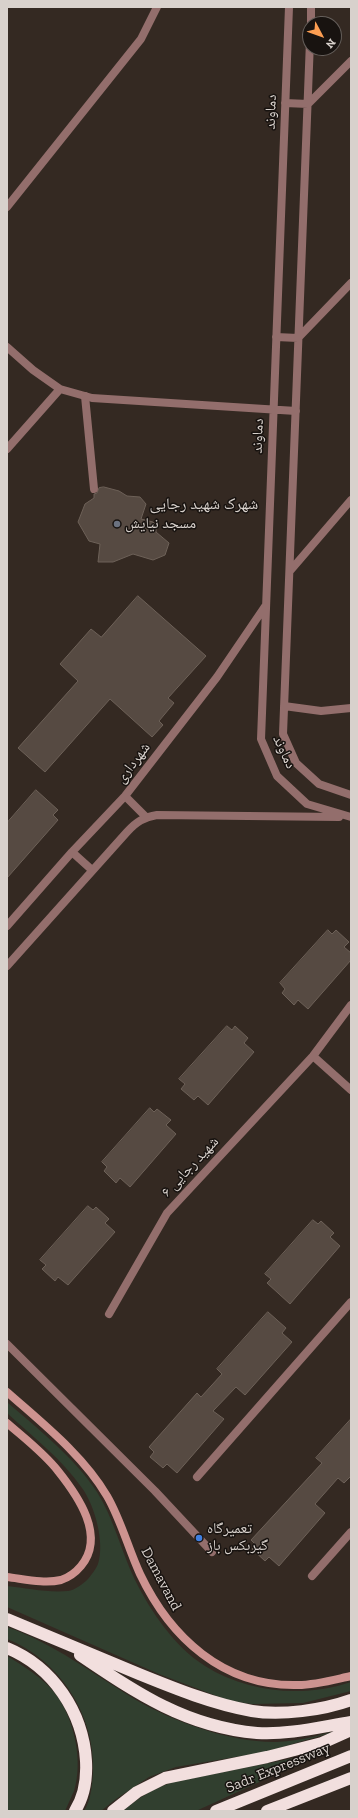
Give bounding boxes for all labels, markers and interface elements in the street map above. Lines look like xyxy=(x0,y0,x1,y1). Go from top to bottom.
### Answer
north arrow xyxy=(302,16,342,56)
text: N xyxy=(323,36,338,51)
street label: دماوند xyxy=(261,94,281,130)
street label: دماوند xyxy=(248,418,268,454)
district label: شهرک شهید رجایی xyxy=(150,494,258,514)
place label: مسجد نیایش xyxy=(125,515,196,533)
marker: مسجد نیایش xyxy=(112,519,122,529)
street label: دماوند xyxy=(268,732,300,772)
street label: شهرداری xyxy=(112,739,154,787)
street label: شهید رجایی ۶ xyxy=(157,1133,223,1201)
place label: تعمیرگاه گیربکس باز xyxy=(207,1520,268,1555)
marker: تعمیرگاه گیربکس باز xyxy=(194,1533,204,1543)
street label: Damavand xyxy=(137,1544,185,1614)
street label: Sadr Expressway xyxy=(223,1739,333,1797)

